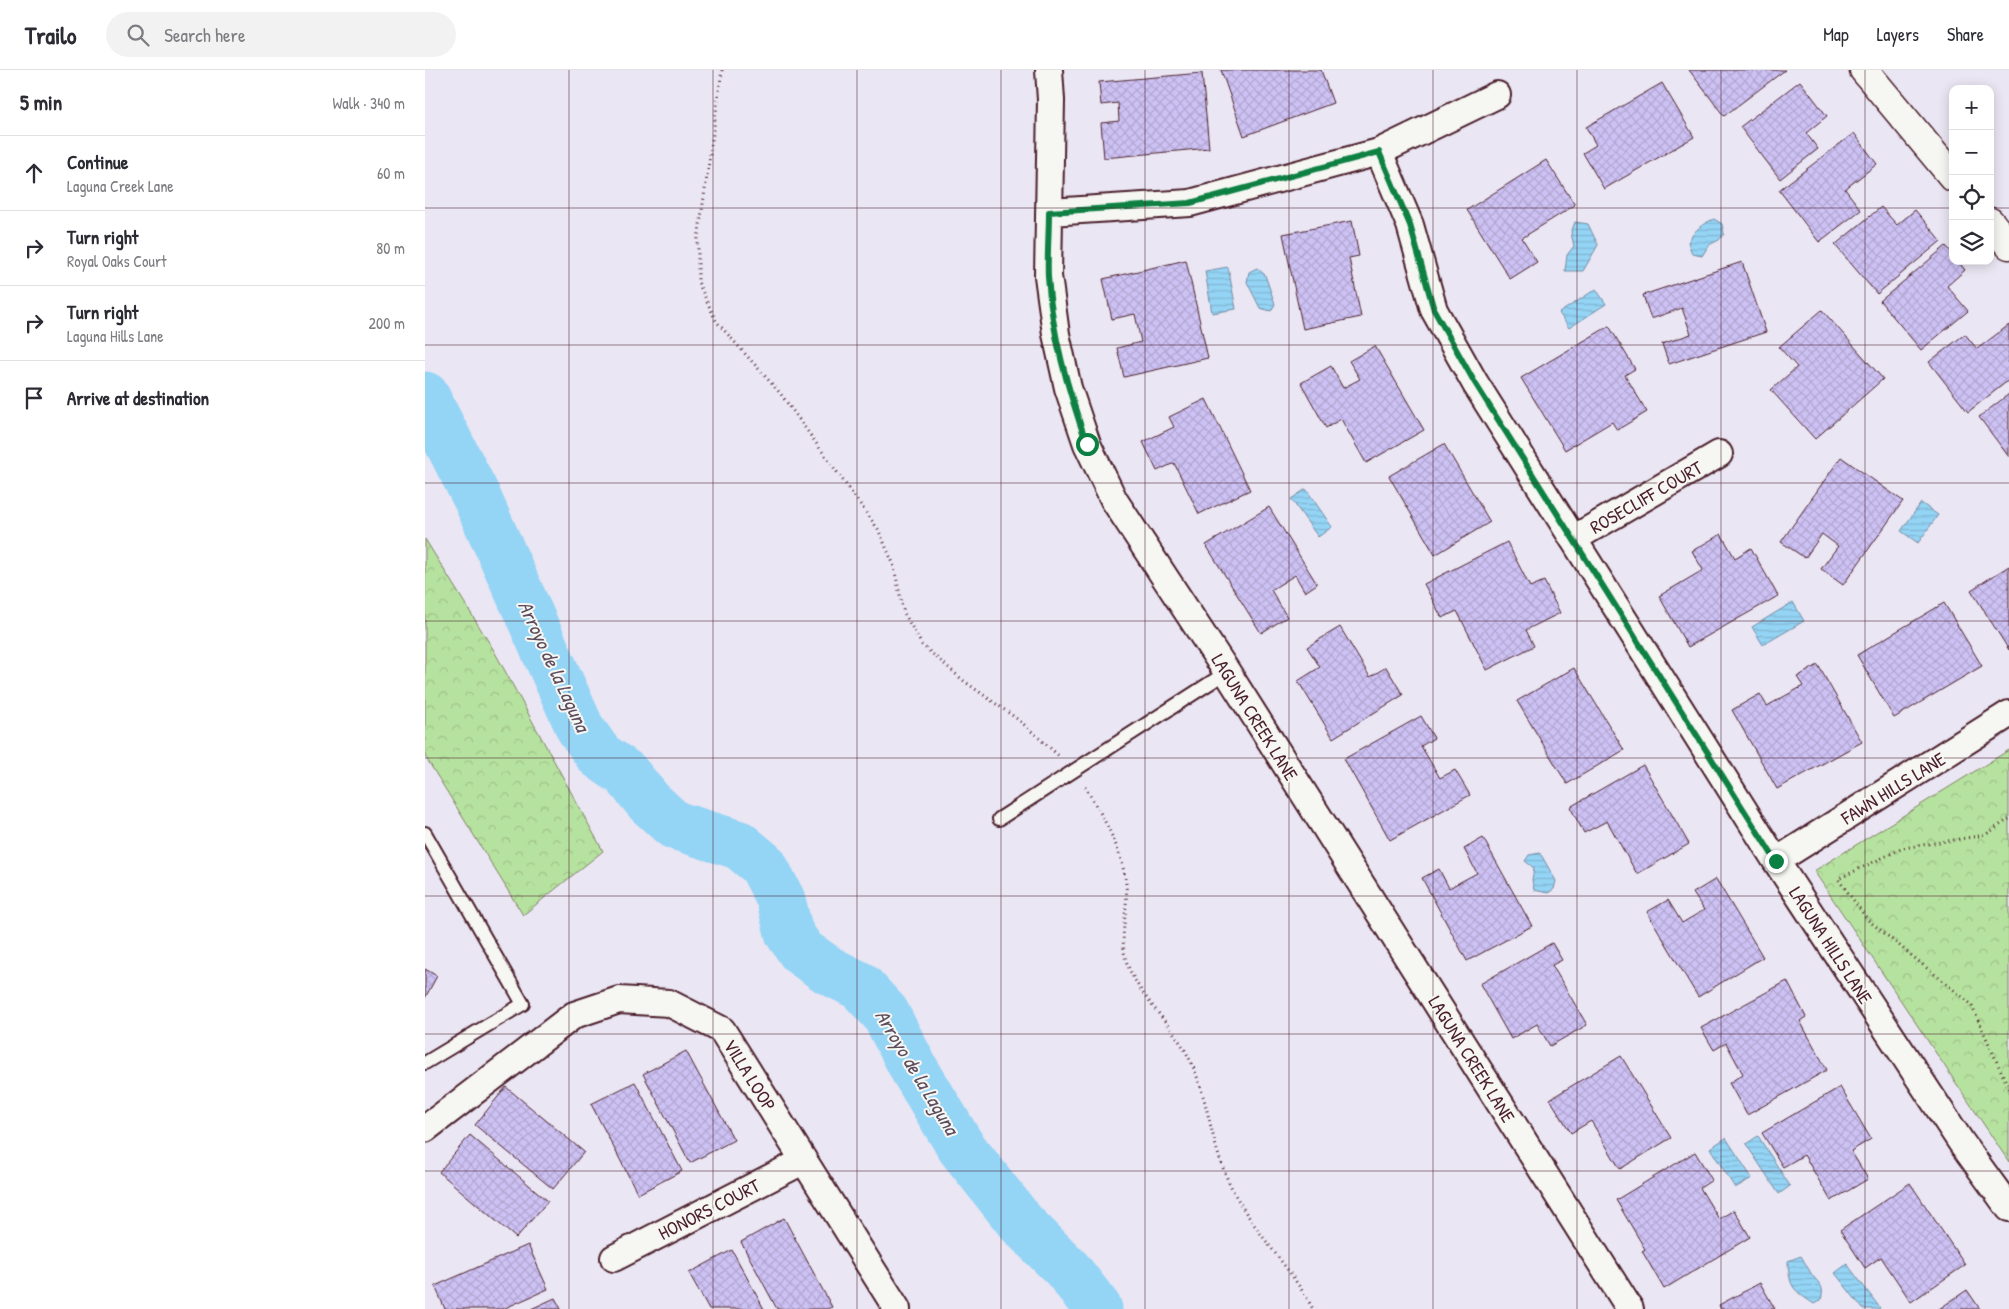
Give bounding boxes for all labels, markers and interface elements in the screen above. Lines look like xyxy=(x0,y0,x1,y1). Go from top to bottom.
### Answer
search box xyxy=(106,12,456,57)
text: Trailo xyxy=(25,19,76,51)
icon: search xyxy=(124,21,152,49)
text: Search here xyxy=(164,22,246,48)
text: Map xyxy=(1823,22,1849,47)
text: Layers xyxy=(1877,22,1919,47)
text: Share xyxy=(1947,22,1984,47)
map controls xyxy=(1949,85,1994,265)
button: + xyxy=(1949,85,1994,130)
text: 5 min xyxy=(20,88,62,117)
text: Walk · 340 m xyxy=(333,92,405,114)
button: − xyxy=(1949,130,1994,175)
text: Continue xyxy=(67,149,128,175)
icon: ahead xyxy=(20,159,48,187)
text: 60 m xyxy=(377,162,405,184)
text: Laguna Creek Lane xyxy=(67,175,174,197)
button: locate xyxy=(1949,175,1994,220)
button: layers xyxy=(1949,220,1994,265)
text: Turn right xyxy=(67,224,138,250)
icon: right xyxy=(20,234,48,262)
text: 80 m xyxy=(376,237,405,259)
text: Royal Oaks Court xyxy=(67,250,167,272)
text: Turn right xyxy=(67,299,138,325)
icon: right xyxy=(20,309,48,337)
text: 200 m xyxy=(369,312,405,334)
text: Laguna Hills Lane xyxy=(67,325,164,347)
icon: arrive xyxy=(20,384,48,412)
text: Arrive at destination xyxy=(67,385,209,411)
route start xyxy=(1076,433,1099,456)
street label: ROSECLIFF COURT xyxy=(1585,454,1708,540)
water label: Arroyo de la Laguna xyxy=(511,596,598,738)
street label: LAGUNA CREEK LANE xyxy=(1206,649,1305,786)
street label: FAWN HILLS LANE xyxy=(1835,745,1950,831)
route end xyxy=(1765,850,1788,873)
street label: LAGUNA HILLS LANE xyxy=(1783,881,1879,1009)
street label: LAGUNA CREEK LANE xyxy=(1423,991,1522,1128)
water label: Arroyo de la Laguna xyxy=(869,1004,967,1142)
street label: VILLA LOOP xyxy=(718,1034,782,1116)
street label: HONORS COURT xyxy=(654,1172,765,1246)

